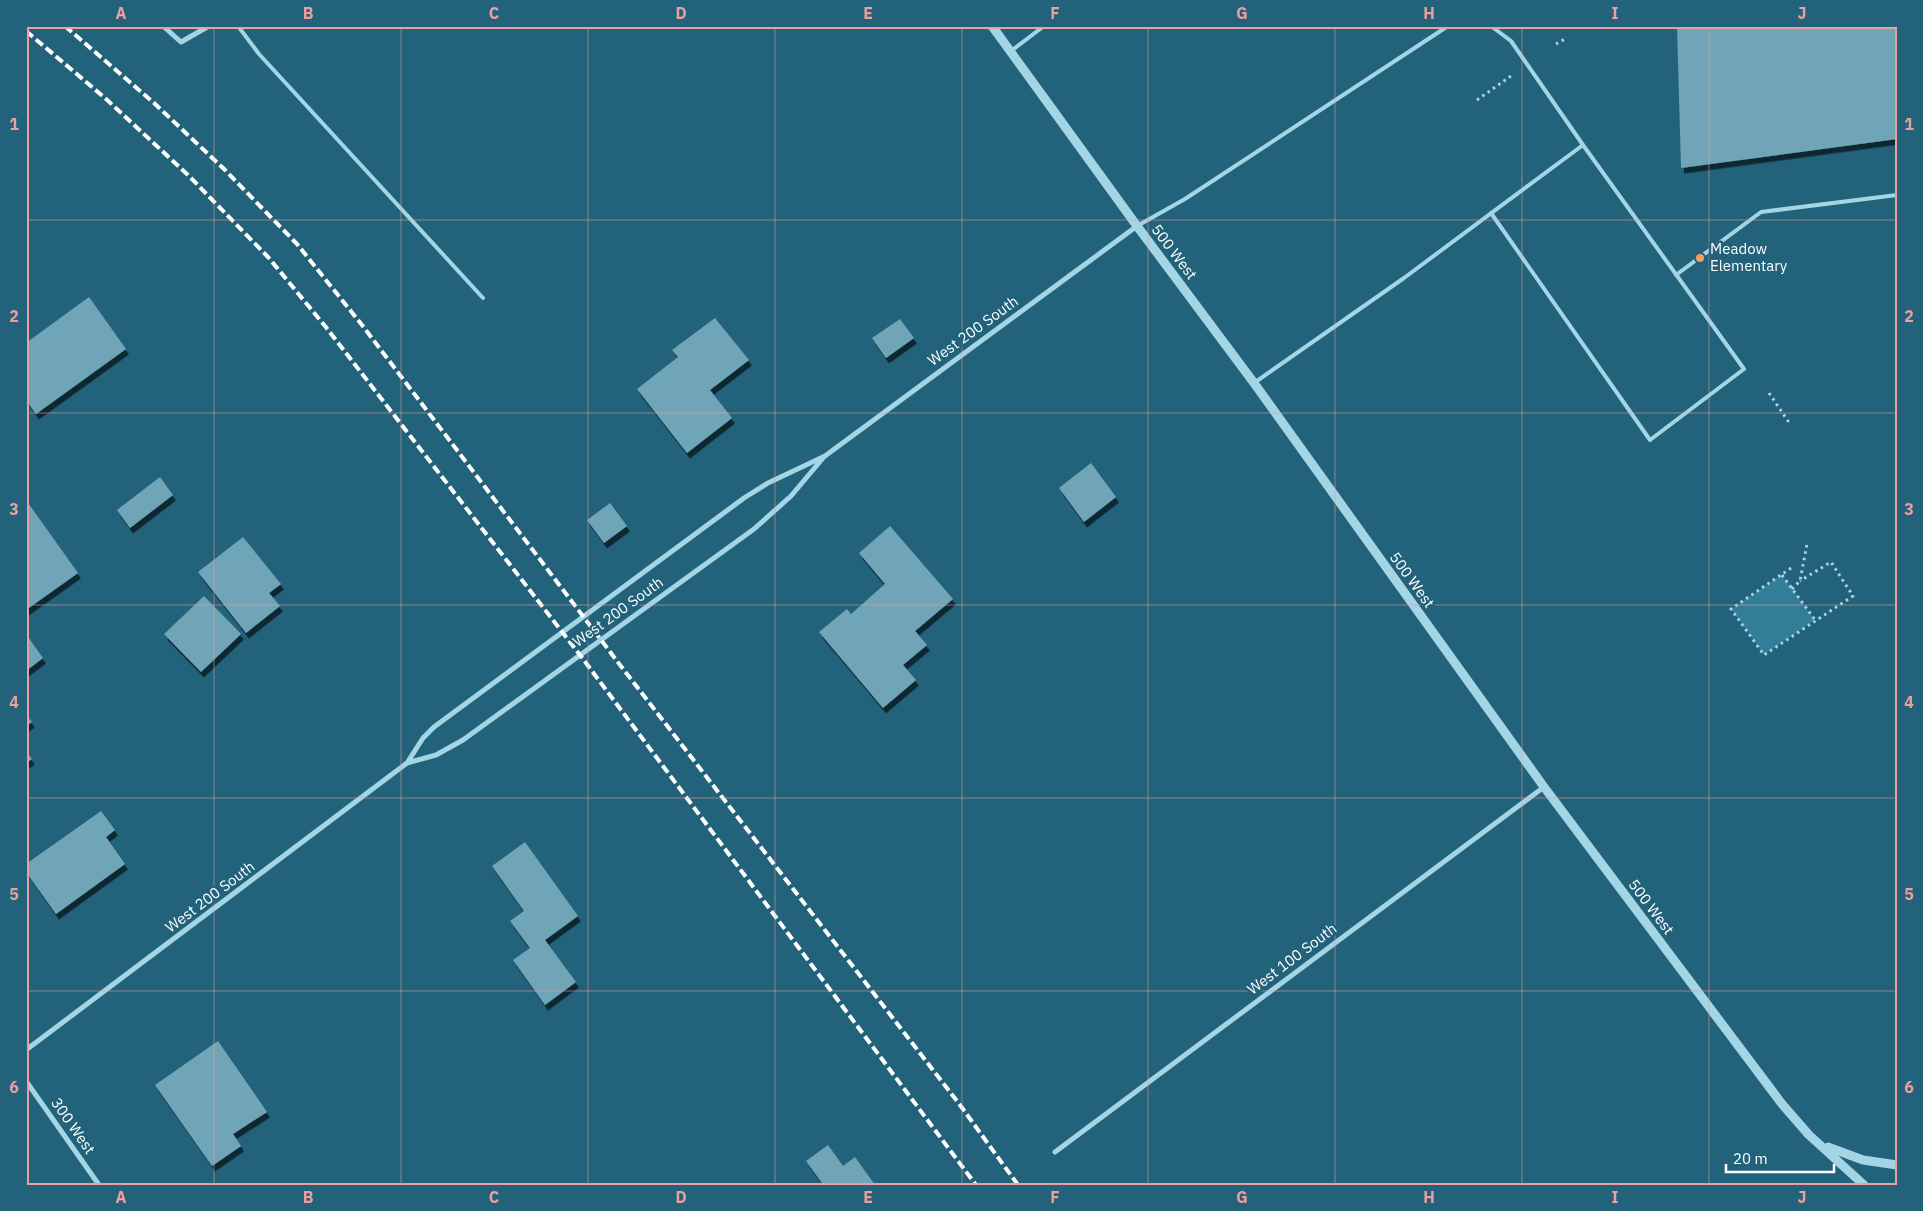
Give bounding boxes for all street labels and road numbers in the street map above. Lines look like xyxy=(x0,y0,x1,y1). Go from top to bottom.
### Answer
street label: 500 West xyxy=(1147,220,1201,283)
street label: West 200 South xyxy=(924,291,1022,370)
street label: 500 West xyxy=(1386,548,1439,611)
street label: West 200 South xyxy=(569,572,667,651)
street label: West 200 South xyxy=(161,857,258,936)
street label: 500 West xyxy=(1624,875,1678,938)
street label: West 100 South xyxy=(1243,919,1340,998)
street label: 300 West xyxy=(47,1094,100,1158)

